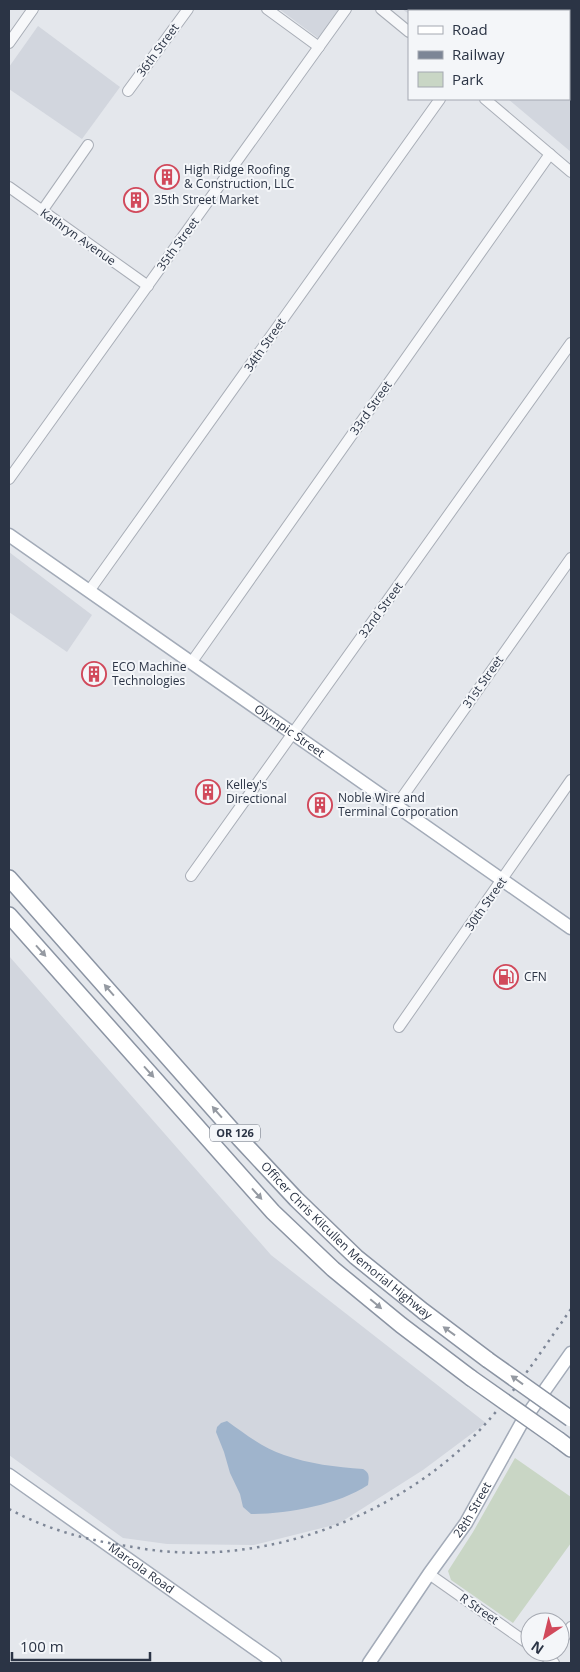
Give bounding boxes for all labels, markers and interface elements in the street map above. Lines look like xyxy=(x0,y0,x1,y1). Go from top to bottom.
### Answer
legend xyxy=(408,10,570,100)
text: Road xyxy=(452,19,488,39)
street label: 36th Street xyxy=(132,20,183,80)
text: Railway xyxy=(452,44,505,64)
text: Park xyxy=(452,69,483,89)
place label: High Ridge Roofing & Construction, LLC xyxy=(184,161,295,192)
building icon: High Ridge Roofing & Construction, LLC xyxy=(154,164,180,190)
building icon: 35th Street Market xyxy=(123,187,149,213)
place label: 35th Street Market xyxy=(154,191,259,208)
street label: Kathryn Avenue xyxy=(37,204,120,269)
street label: 35th Street xyxy=(152,214,203,274)
street label: 34th Street xyxy=(240,314,289,375)
street label: 33rd Street xyxy=(346,377,396,438)
street label: 32nd Street xyxy=(355,578,407,641)
street label: 31st Street xyxy=(458,652,507,711)
place label: ECO Machine Technologies xyxy=(112,658,187,689)
building icon: ECO Machine Technologies xyxy=(81,661,107,687)
street label: Olympic Street xyxy=(251,700,328,761)
place label: Kelley's Directional xyxy=(226,776,287,807)
building icon: Kelley's Directional xyxy=(195,779,221,805)
place label: Noble Wire and Terminal Corporation xyxy=(338,789,458,820)
building icon: Noble Wire and Terminal Corporation xyxy=(307,792,333,818)
street label: 30th Street xyxy=(461,873,510,934)
one-way arrow xyxy=(35,945,47,957)
fuel station icon: CFN xyxy=(493,964,519,990)
place label: CFN xyxy=(524,968,547,985)
one-way arrow xyxy=(103,985,115,997)
one-way arrow xyxy=(144,1066,155,1079)
one-way arrow xyxy=(211,1106,223,1118)
road number: OR 126 xyxy=(210,1124,260,1142)
street label: Officer Chris Kilcullen Memorial Highway xyxy=(257,1158,437,1324)
one-way arrow xyxy=(251,1188,263,1200)
one-way arrow xyxy=(369,1299,382,1310)
one-way arrow xyxy=(442,1326,456,1336)
one-way arrow xyxy=(510,1375,524,1385)
street label: 28th Street xyxy=(449,1479,495,1541)
street label: Marcola Road xyxy=(105,1539,178,1597)
street label: R Street xyxy=(456,1589,502,1628)
north arrow xyxy=(520,1612,570,1662)
scale bar xyxy=(12,1630,150,1662)
text: 100 m xyxy=(20,1636,64,1656)
text: N xyxy=(527,1637,547,1659)

